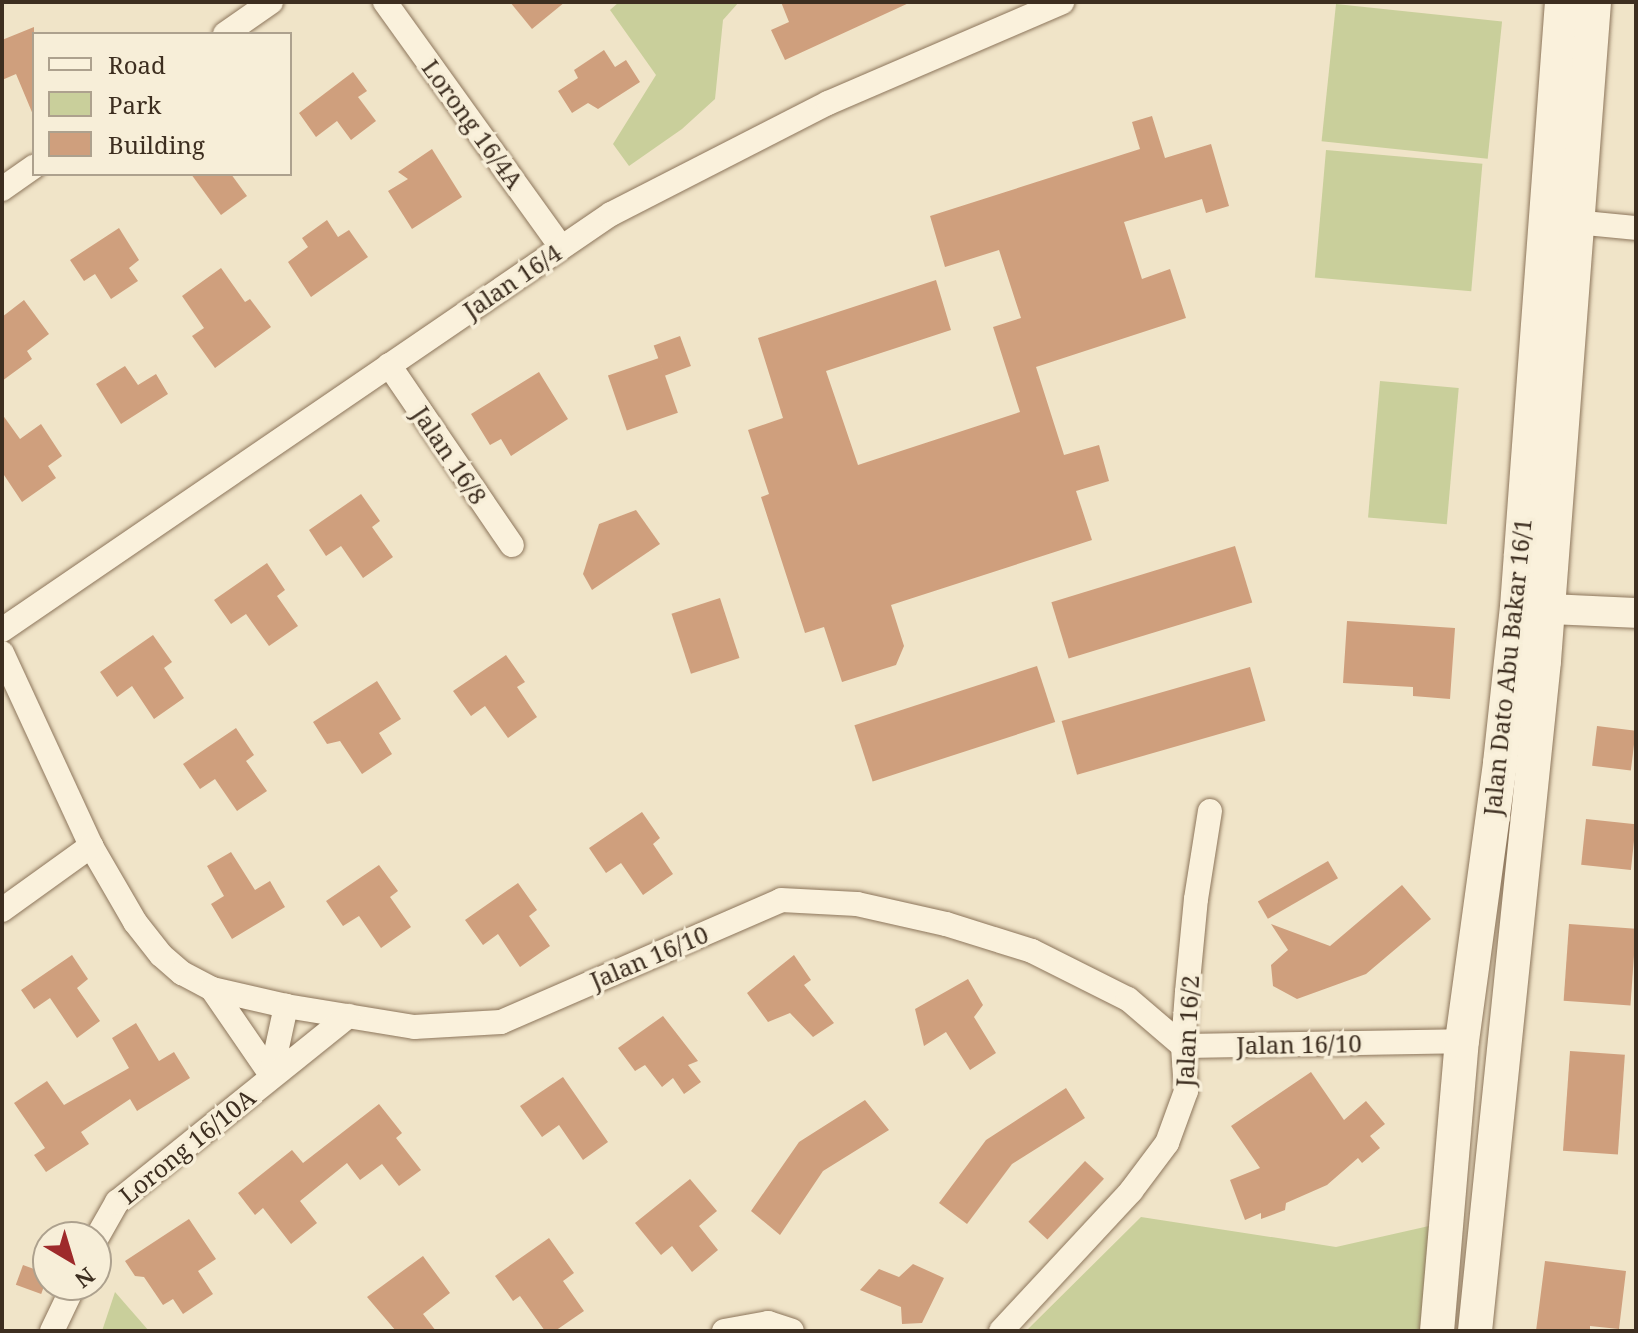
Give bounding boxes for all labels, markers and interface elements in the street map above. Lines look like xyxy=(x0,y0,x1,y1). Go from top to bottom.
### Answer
legend xyxy=(32,32,292,176)
text: Road xyxy=(108,48,166,81)
street label: Lorong 16/4A xyxy=(416,54,530,194)
text: Park xyxy=(108,88,161,121)
text: Building xyxy=(108,128,205,161)
street label: Jalan 16/4 xyxy=(458,238,566,324)
street label: Jalan 16/8 xyxy=(407,401,493,509)
street label: Jalan Dato Abu Bakar 16/1 xyxy=(1477,517,1537,817)
street label: Jalan 16/10 xyxy=(586,919,712,995)
street label: Jalan 16/2 xyxy=(1170,974,1204,1088)
street label: Jalan 16/10 xyxy=(1236,1029,1362,1059)
street label: Lorong 16/10A xyxy=(113,1083,261,1209)
north arrow xyxy=(32,1221,112,1301)
text: N xyxy=(69,1261,102,1295)

